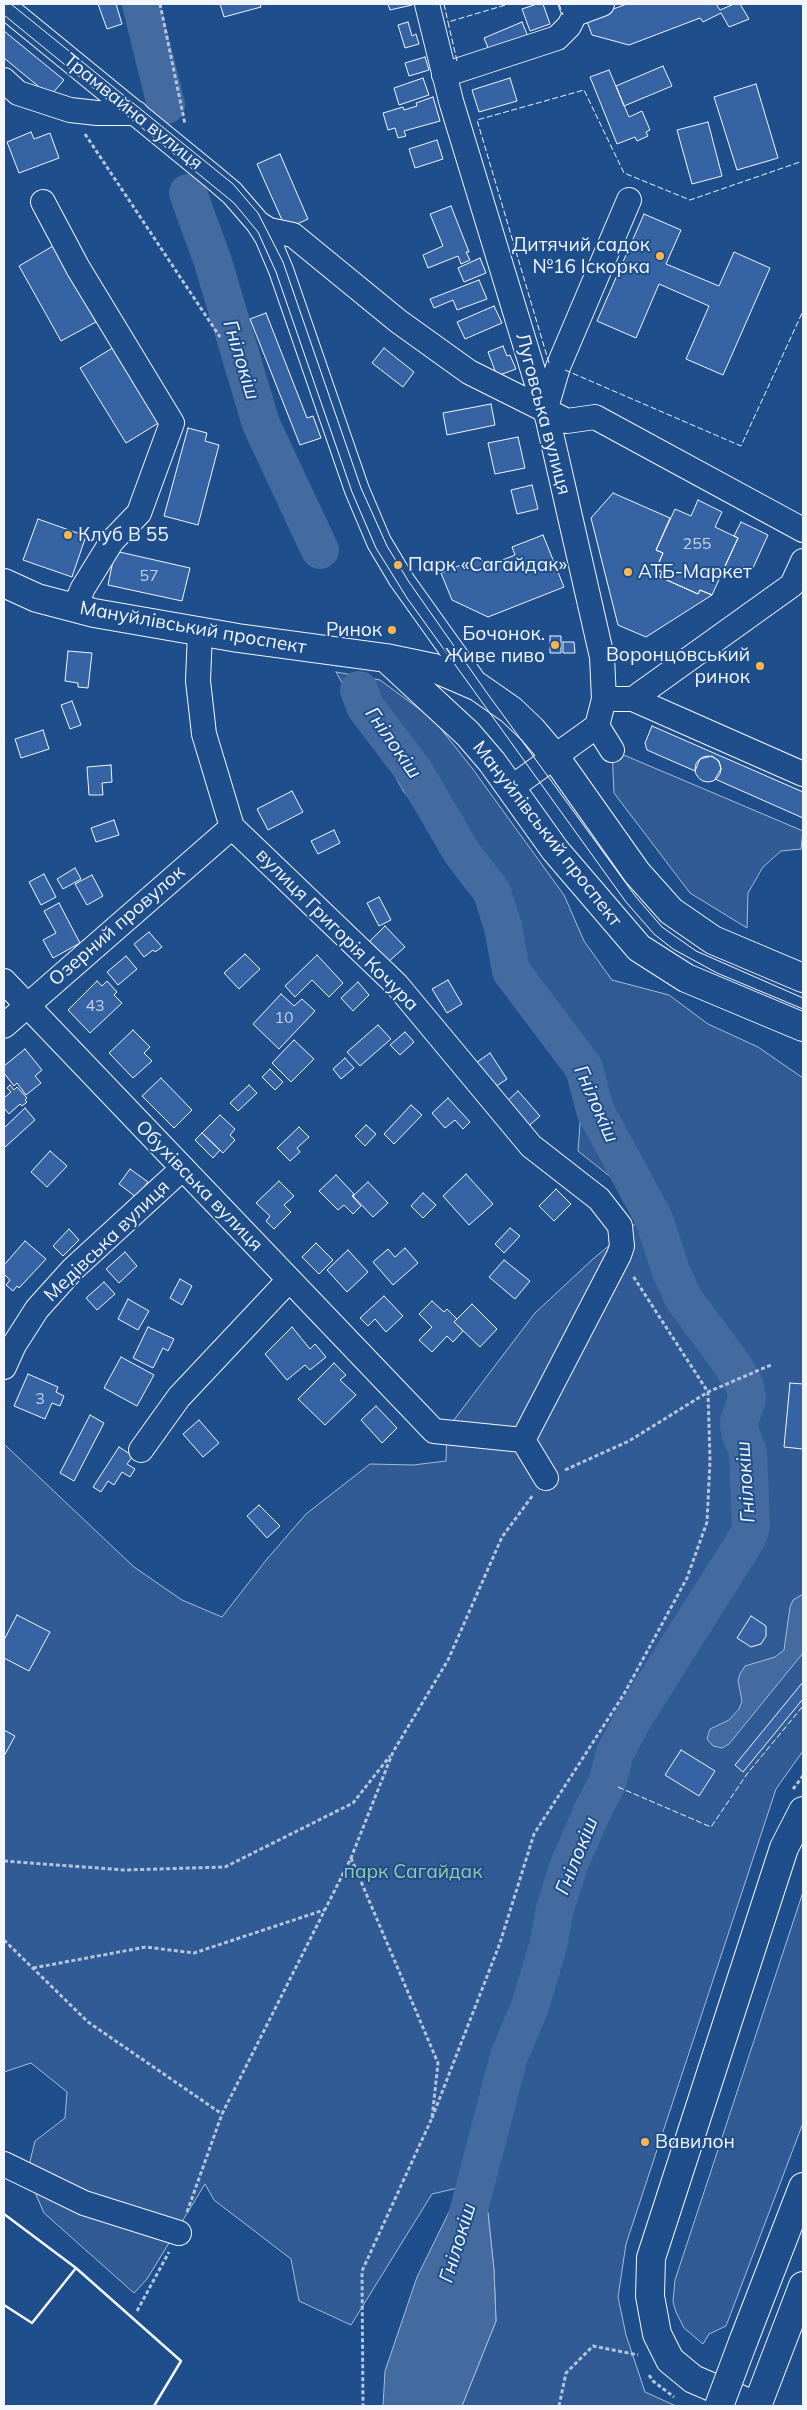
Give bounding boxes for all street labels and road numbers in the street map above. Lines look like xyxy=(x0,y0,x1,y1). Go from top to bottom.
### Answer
street label: Трамвайна вулиця xyxy=(59,49,207,175)
street label: Луговська вулиця xyxy=(510,331,576,497)
street label: Мануйлівський проспект xyxy=(78,597,308,659)
street label: Мануйлівський проспект xyxy=(467,737,627,931)
street label: вулиця Григорія Кочура xyxy=(251,844,423,1016)
street label: Озерний провулок xyxy=(45,861,189,991)
street label: Обухівська вулиця xyxy=(131,1116,267,1256)
street label: Медівська вулиця xyxy=(40,1175,174,1307)

